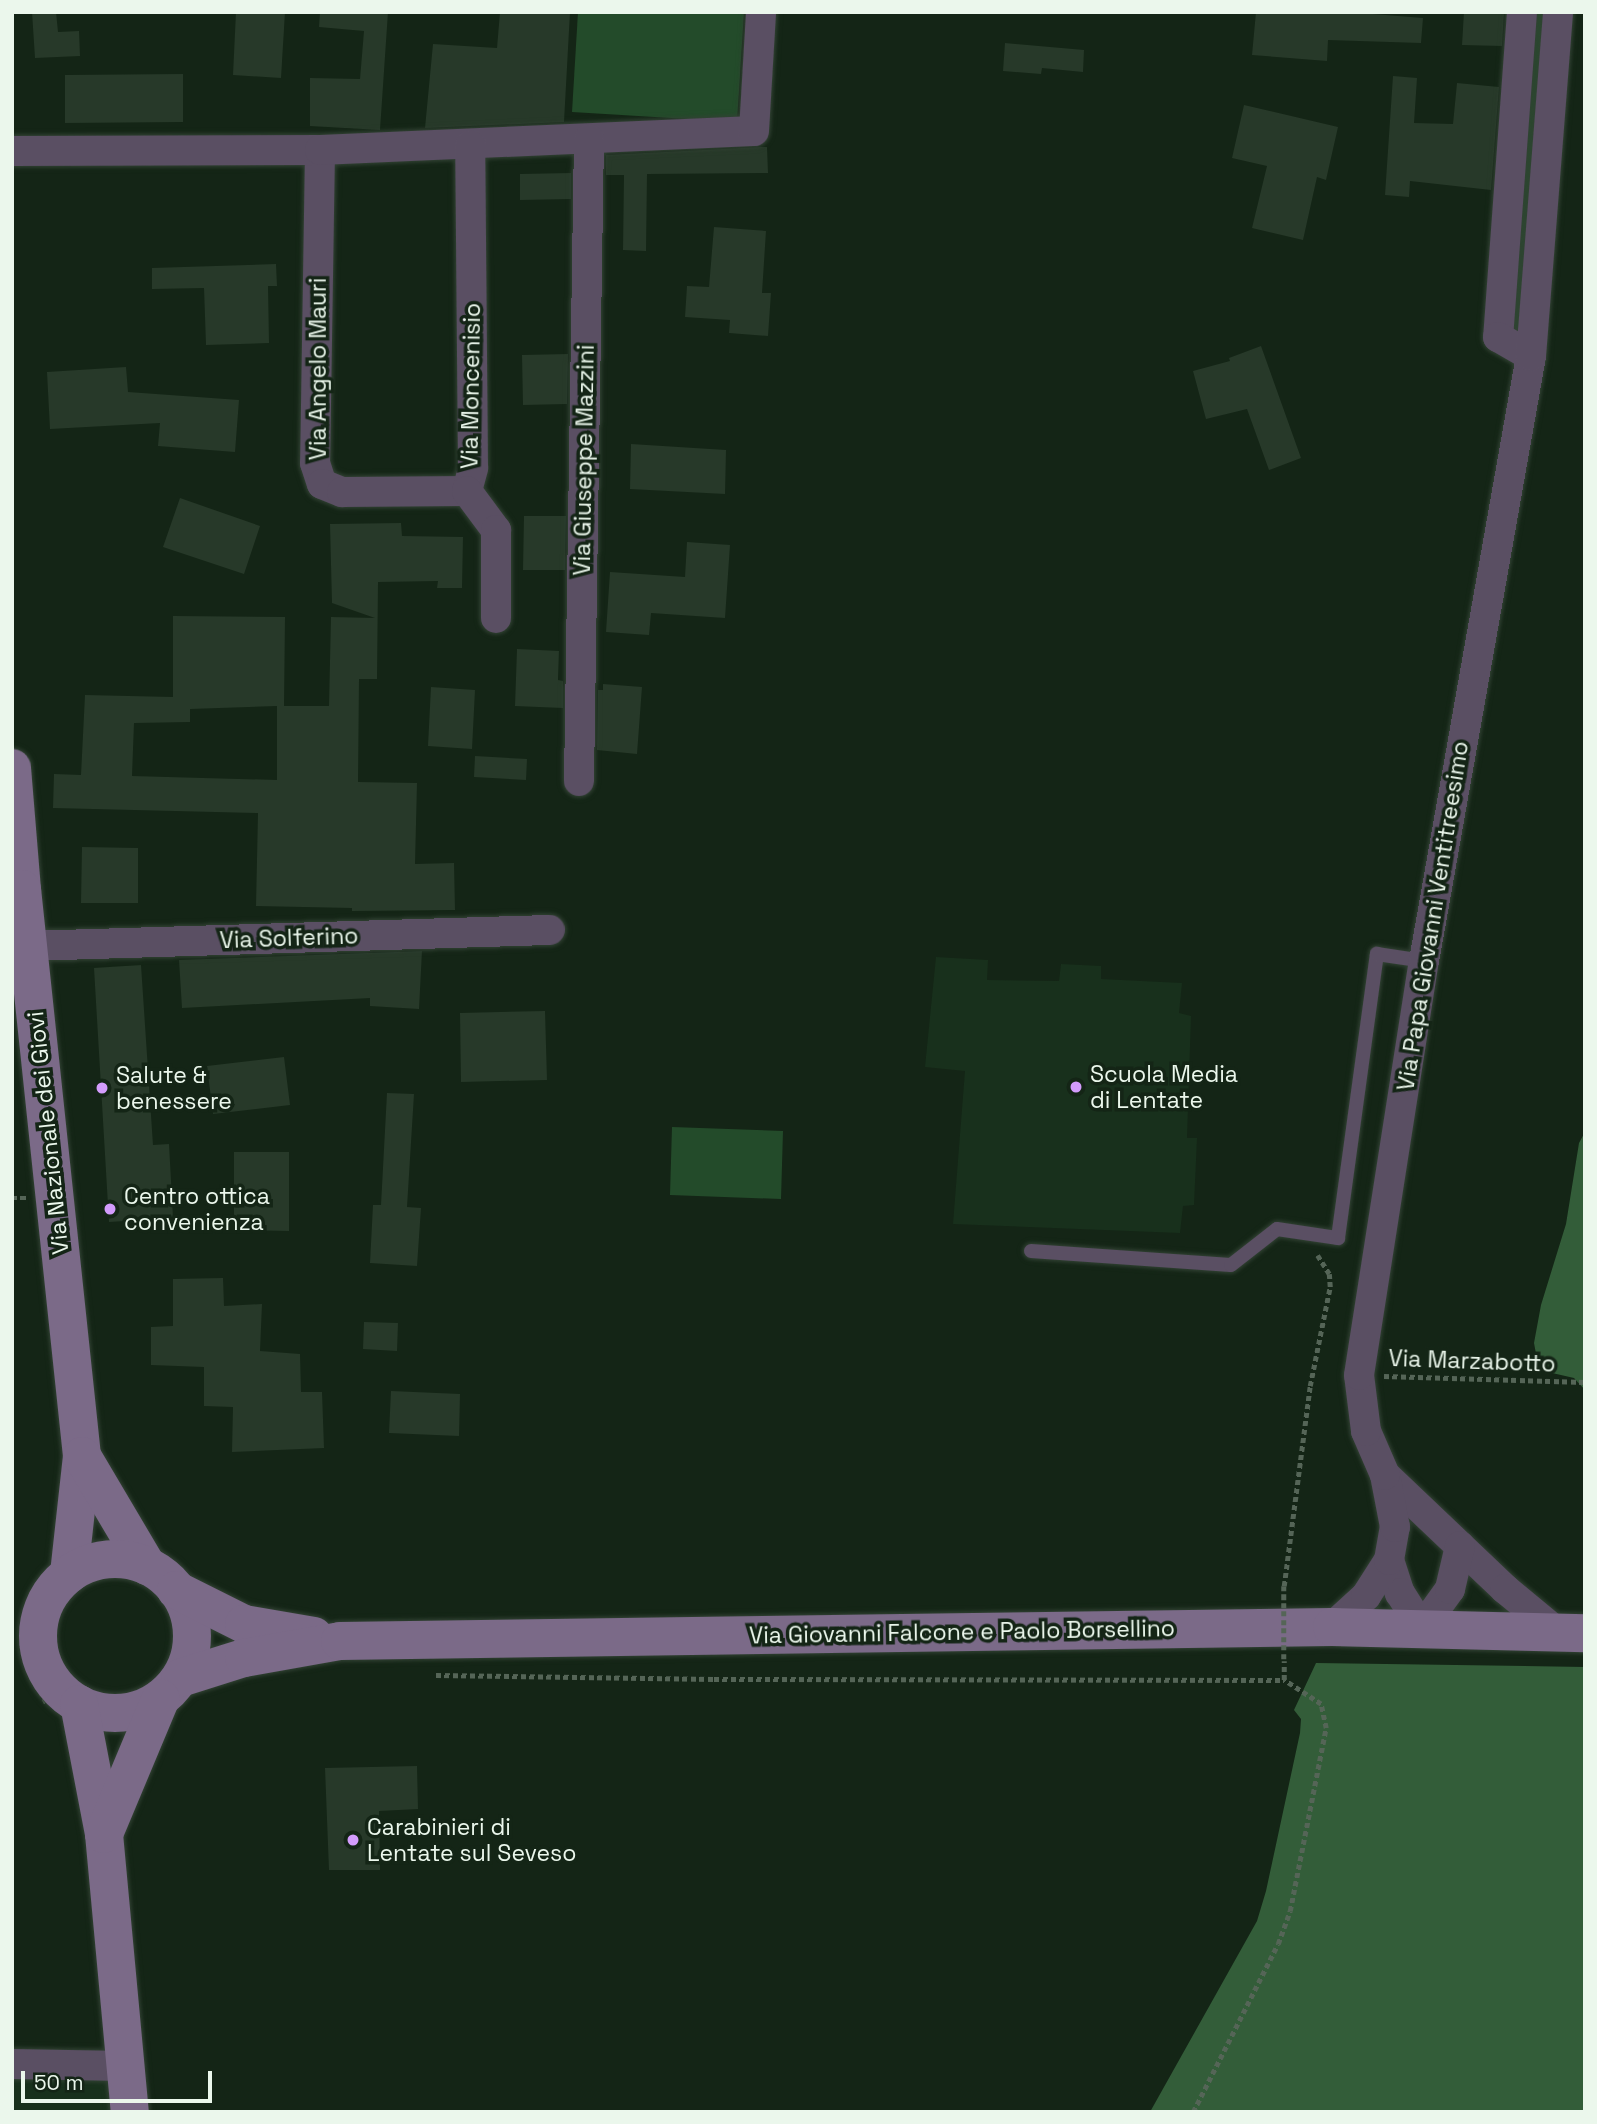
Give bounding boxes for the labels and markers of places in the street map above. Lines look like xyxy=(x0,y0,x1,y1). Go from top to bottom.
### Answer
place label: Scuola Media di Lentate xyxy=(1090,1060,1238,1114)
place label: Salute & benessere xyxy=(116,1061,232,1115)
marker: Scuola Media di Lentate xyxy=(1068,1079,1084,1095)
marker: Salute & benessere xyxy=(94,1080,110,1096)
place label: Centro ottica convenienza xyxy=(124,1182,270,1236)
marker: Centro ottica convenienza xyxy=(102,1201,118,1217)
place label: Carabinieri di Lentate sul Seveso xyxy=(367,1813,576,1867)
marker: Carabinieri di Lentate sul Seveso xyxy=(345,1832,361,1848)

